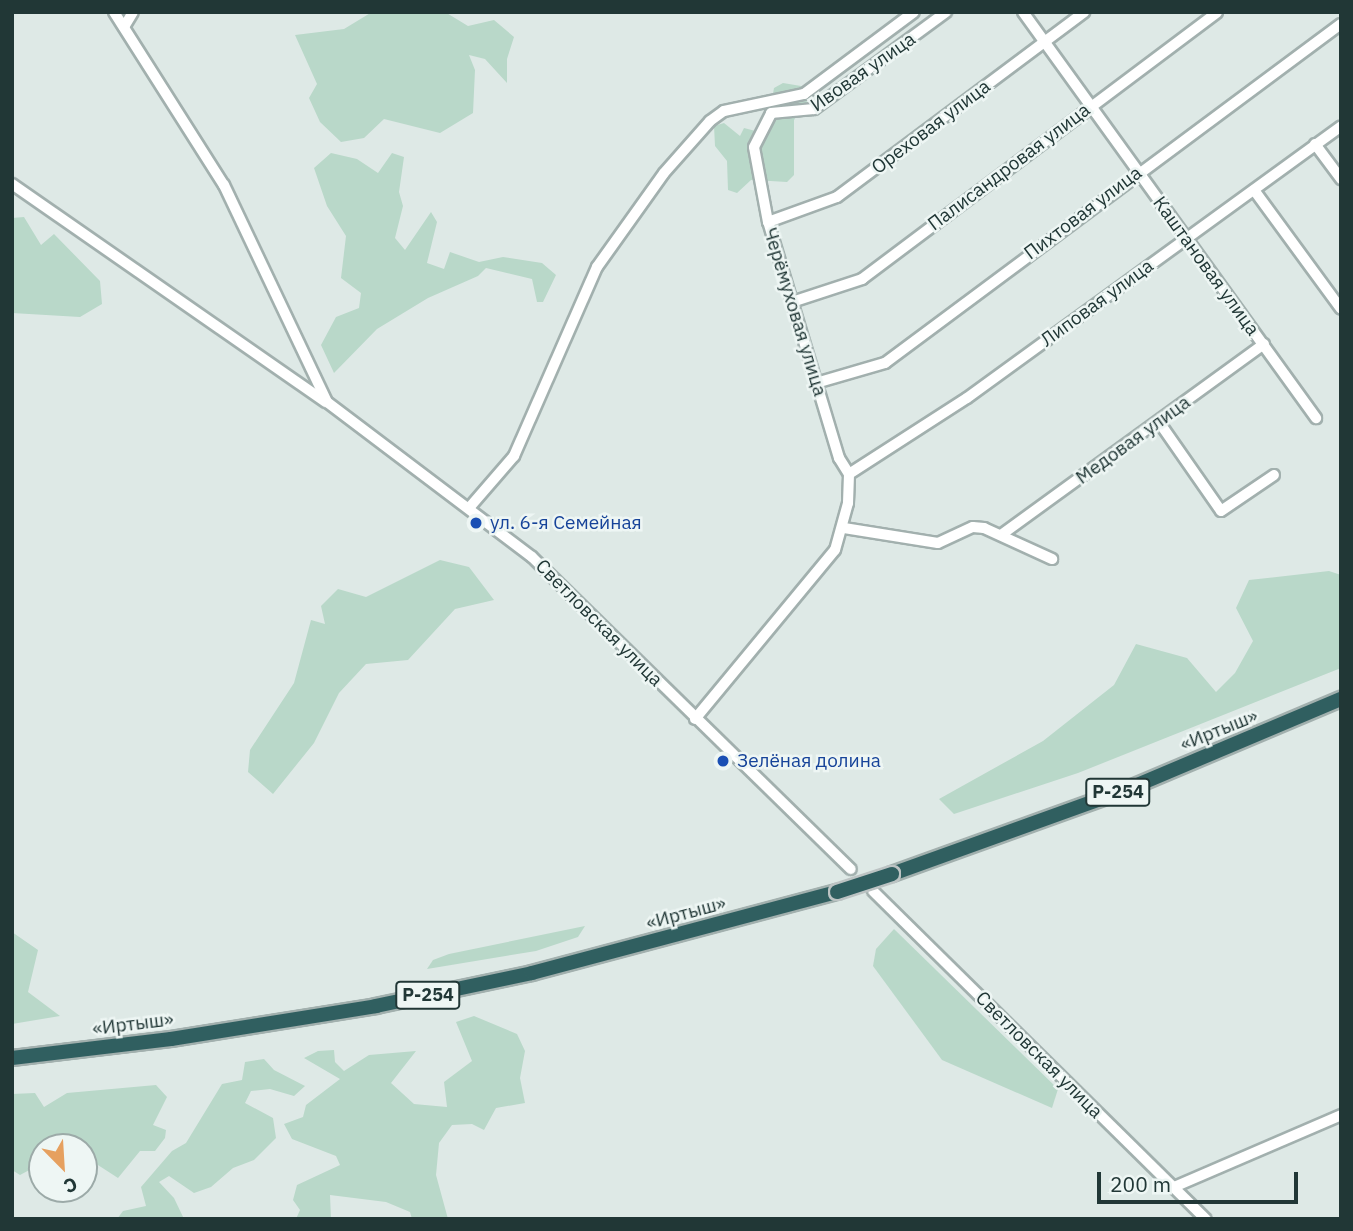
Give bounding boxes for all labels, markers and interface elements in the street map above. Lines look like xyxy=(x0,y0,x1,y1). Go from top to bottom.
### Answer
street label: Ивовая улица xyxy=(806,27,920,117)
street label: Ореховая улица xyxy=(867,75,995,179)
street label: Палисандровая улица xyxy=(923,99,1095,235)
street label: Пихтовая улица xyxy=(1020,161,1146,265)
street label: Каштановая улица xyxy=(1148,192,1264,340)
street label: Черёмуховая улица xyxy=(759,225,831,399)
street label: Липовая улица xyxy=(1036,255,1158,351)
street label: Медовая улица xyxy=(1071,391,1195,489)
place label: ул. 6-я Семейная xyxy=(490,512,642,534)
marker: ул. 6-я Семейная xyxy=(468,515,484,531)
street label: Светловская улица xyxy=(531,555,667,691)
street label: «Иртыш» xyxy=(1177,704,1261,756)
place label: Зелёная долина xyxy=(737,750,881,772)
marker: Зелёная долина xyxy=(715,753,731,769)
road number: Р-254 xyxy=(1085,778,1151,806)
street label: «Иртыш» xyxy=(644,891,728,935)
road number: Р-254 xyxy=(395,980,461,1010)
street label: Светловская улица xyxy=(971,987,1107,1123)
street label: «Иртыш» xyxy=(91,1008,175,1040)
north arrow xyxy=(28,1133,98,1203)
scale bar xyxy=(1101,1158,1302,1202)
text: 200 m xyxy=(1110,1170,1171,1198)
text: С xyxy=(60,1172,81,1199)

